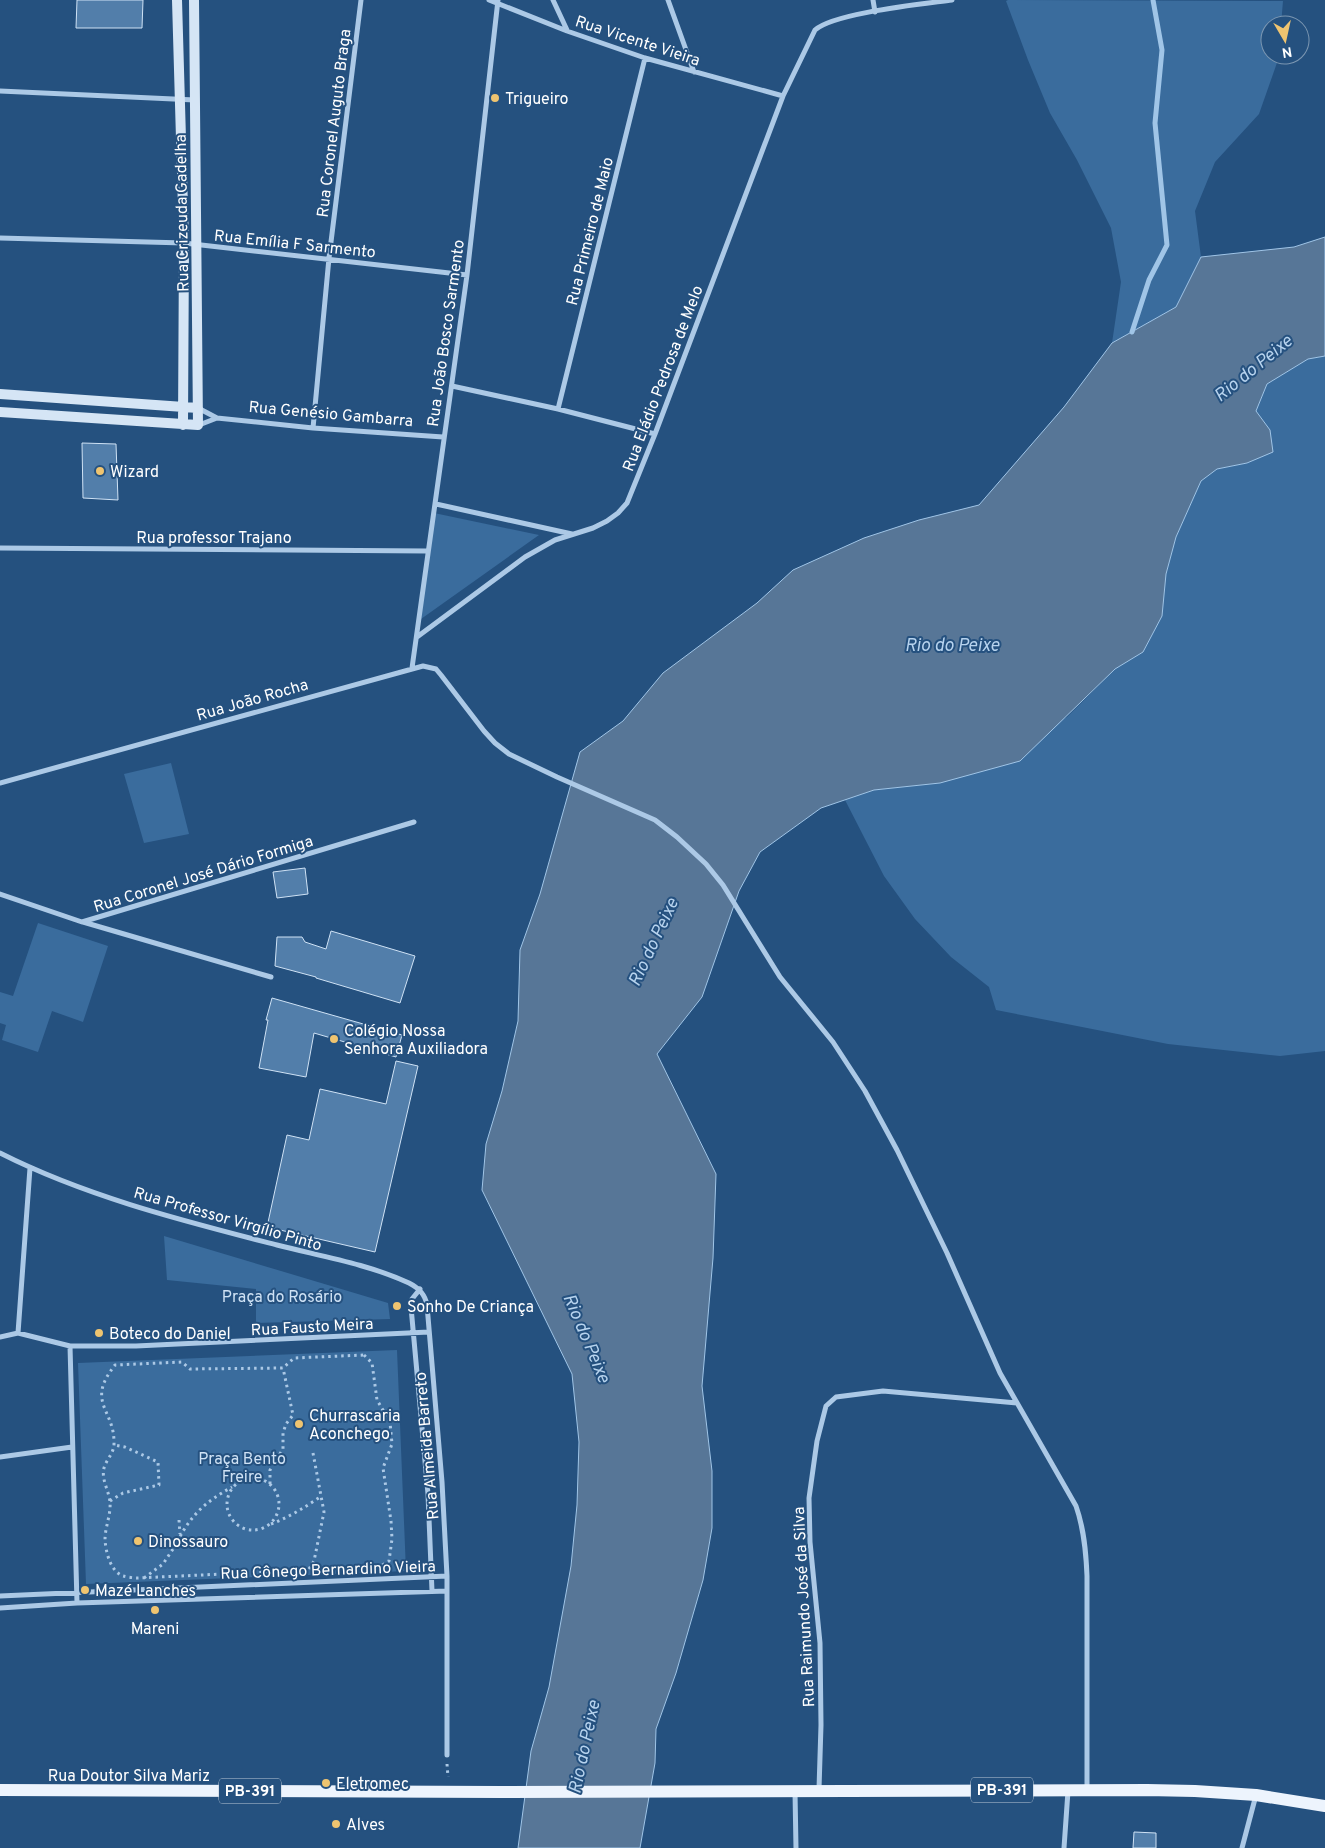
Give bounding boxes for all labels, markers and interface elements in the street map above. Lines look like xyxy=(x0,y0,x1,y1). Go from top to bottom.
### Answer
street label: Rua Vicente Vieira xyxy=(572,12,702,72)
north arrow xyxy=(1260,15,1310,65)
street label: Rua Coronel Auguto Braga xyxy=(313,28,356,219)
text: N xyxy=(1280,42,1293,61)
place label: Trigueiro xyxy=(505,90,569,110)
marker: Trigueiro xyxy=(489,92,501,104)
street label: Rua Crizeuda Gadelha xyxy=(172,134,194,292)
street label: Rua Primeiro de Maio xyxy=(563,155,619,308)
street label: Rua Emília F Sarmento xyxy=(213,227,377,263)
street label: Rua João Bosco Sarmento xyxy=(424,238,470,428)
street label: Rua Eládio Pedrosa de Melo xyxy=(619,283,709,475)
water label: Rio do Peixe xyxy=(1210,330,1299,408)
street label: Rua Genésio Gambarra xyxy=(248,398,414,432)
place label: Wizard xyxy=(110,463,159,483)
marker: Wizard xyxy=(94,465,106,477)
street label: Rua professor Trajano xyxy=(136,529,292,549)
water label: Rio do Peixe xyxy=(905,635,1000,658)
street label: Rua João Rocha xyxy=(194,675,311,726)
street label: Rua Coronel José Dário Formiga xyxy=(91,832,316,918)
water label: Rio do Peixe xyxy=(624,894,685,990)
place label: Colégio Nossa Senhora Auxiliadora xyxy=(344,1022,488,1060)
marker: Colégio Nossa Senhora Auxiliadora xyxy=(328,1033,340,1045)
street label: Rua Professor Virgílio Pinto xyxy=(131,1183,324,1256)
park label: Praça do Rosário xyxy=(222,1288,342,1308)
water label: Rio do Peixe xyxy=(557,1291,615,1387)
place label: Sonho De Criança xyxy=(407,1298,534,1318)
marker: Sonho De Criança xyxy=(391,1300,403,1312)
street label: Rua Fausto Meira xyxy=(250,1315,374,1341)
place label: Boteco do Daniel xyxy=(109,1325,231,1345)
marker: Boteco do Daniel xyxy=(93,1327,105,1339)
street label: Rua Almeida Barreto xyxy=(412,1371,444,1521)
place label: Churrascaria Aconchego xyxy=(309,1407,400,1445)
marker: Churrascaria Aconchego xyxy=(293,1418,305,1430)
park label: Praça Bento Freire xyxy=(198,1450,286,1488)
street label: Rua Raimundo José da Silva xyxy=(790,1506,820,1708)
place label: Dinossauro xyxy=(148,1533,228,1553)
marker: Dinossauro xyxy=(132,1535,144,1547)
street label: Rua Cônego Bernardino Vieira xyxy=(220,1557,436,1585)
place label: Mazé Lanches xyxy=(95,1582,196,1602)
marker: Mazé Lanches xyxy=(79,1584,91,1596)
marker: Mareni xyxy=(149,1604,161,1616)
place label: Mareni xyxy=(131,1620,179,1640)
water label: Rio do Peixe xyxy=(564,1698,607,1796)
street label: Rua Doutor Silva Mariz xyxy=(48,1767,210,1787)
place label: Eletromec xyxy=(336,1775,409,1795)
marker: Eletromec xyxy=(320,1777,332,1789)
road number: PB-391 xyxy=(219,1778,281,1804)
road number: PB-391 xyxy=(971,1778,1033,1802)
place label: Alves xyxy=(346,1816,385,1836)
marker: Alves xyxy=(330,1818,342,1830)

